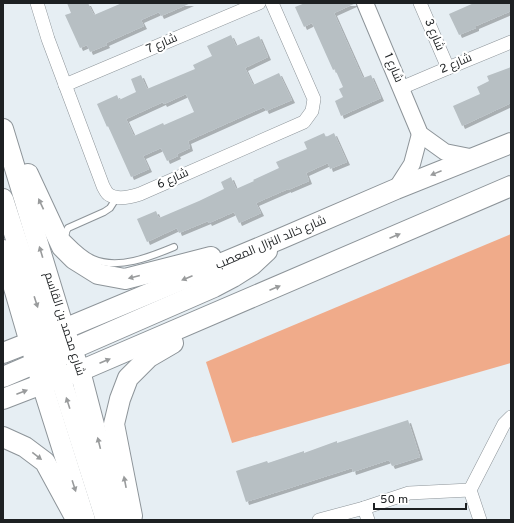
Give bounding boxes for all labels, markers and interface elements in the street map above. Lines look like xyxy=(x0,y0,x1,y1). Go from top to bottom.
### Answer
street label: شارع 3 xyxy=(420,17,448,54)
street label: شارع 7 xyxy=(144,30,180,58)
street label: شارع 2 xyxy=(437,50,475,78)
street label: شارع 1 xyxy=(380,51,406,85)
street label: شارع 6 xyxy=(155,165,191,193)
one-way arrow xyxy=(429,171,441,177)
one-way arrow xyxy=(38,198,44,209)
street label: شارع خالد النزال المعصب xyxy=(213,212,329,274)
one-way arrow xyxy=(389,233,400,239)
one-way arrow xyxy=(38,245,44,257)
street label: شارع محمد بن القاسم xyxy=(40,270,88,378)
one-way arrow xyxy=(128,274,140,280)
one-way arrow xyxy=(181,275,193,281)
one-way arrow xyxy=(270,284,282,290)
one-way arrow xyxy=(33,297,39,309)
one-way arrow xyxy=(99,358,110,364)
one-way arrow xyxy=(17,388,29,394)
one-way arrow xyxy=(65,396,71,408)
one-way arrow xyxy=(95,436,101,449)
one-way arrow xyxy=(31,452,42,460)
one-way arrow xyxy=(122,476,128,488)
one-way arrow xyxy=(72,480,78,492)
scale bar xyxy=(374,485,466,511)
text: 50 m xyxy=(380,492,408,508)

